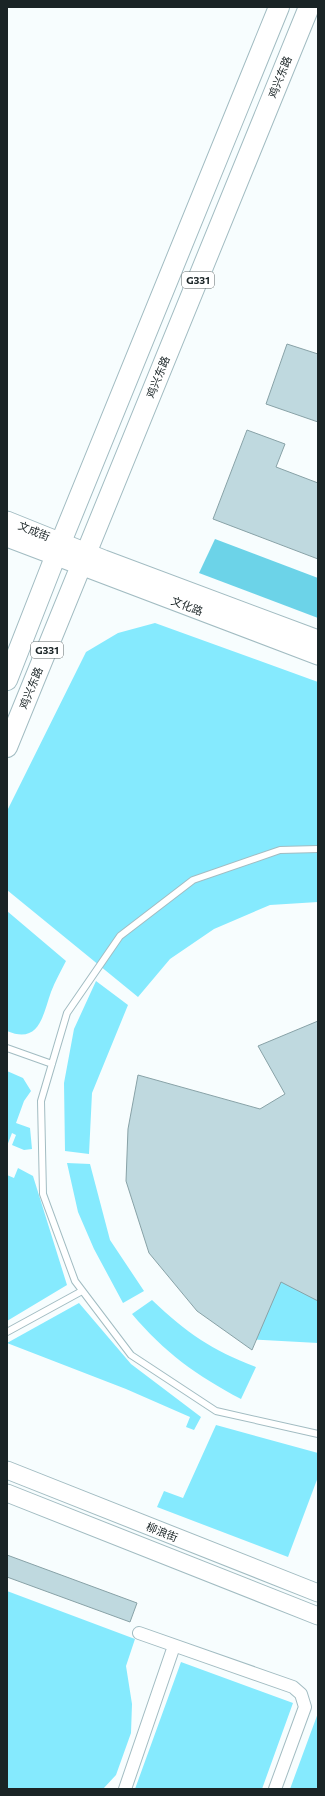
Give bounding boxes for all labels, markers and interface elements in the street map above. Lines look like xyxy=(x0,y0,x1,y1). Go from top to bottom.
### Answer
street label: 鸡兴东路 xyxy=(265,54,294,100)
road number: G331 xyxy=(182,272,214,288)
street label: 鸡兴东路 xyxy=(143,354,172,400)
street label: 文成街 xyxy=(16,518,52,543)
street label: 文化路 xyxy=(169,594,205,618)
road number: G331 xyxy=(31,642,63,658)
street label: 鸡兴东路 xyxy=(16,665,45,711)
street label: 柳浪街 xyxy=(144,1519,180,1544)

